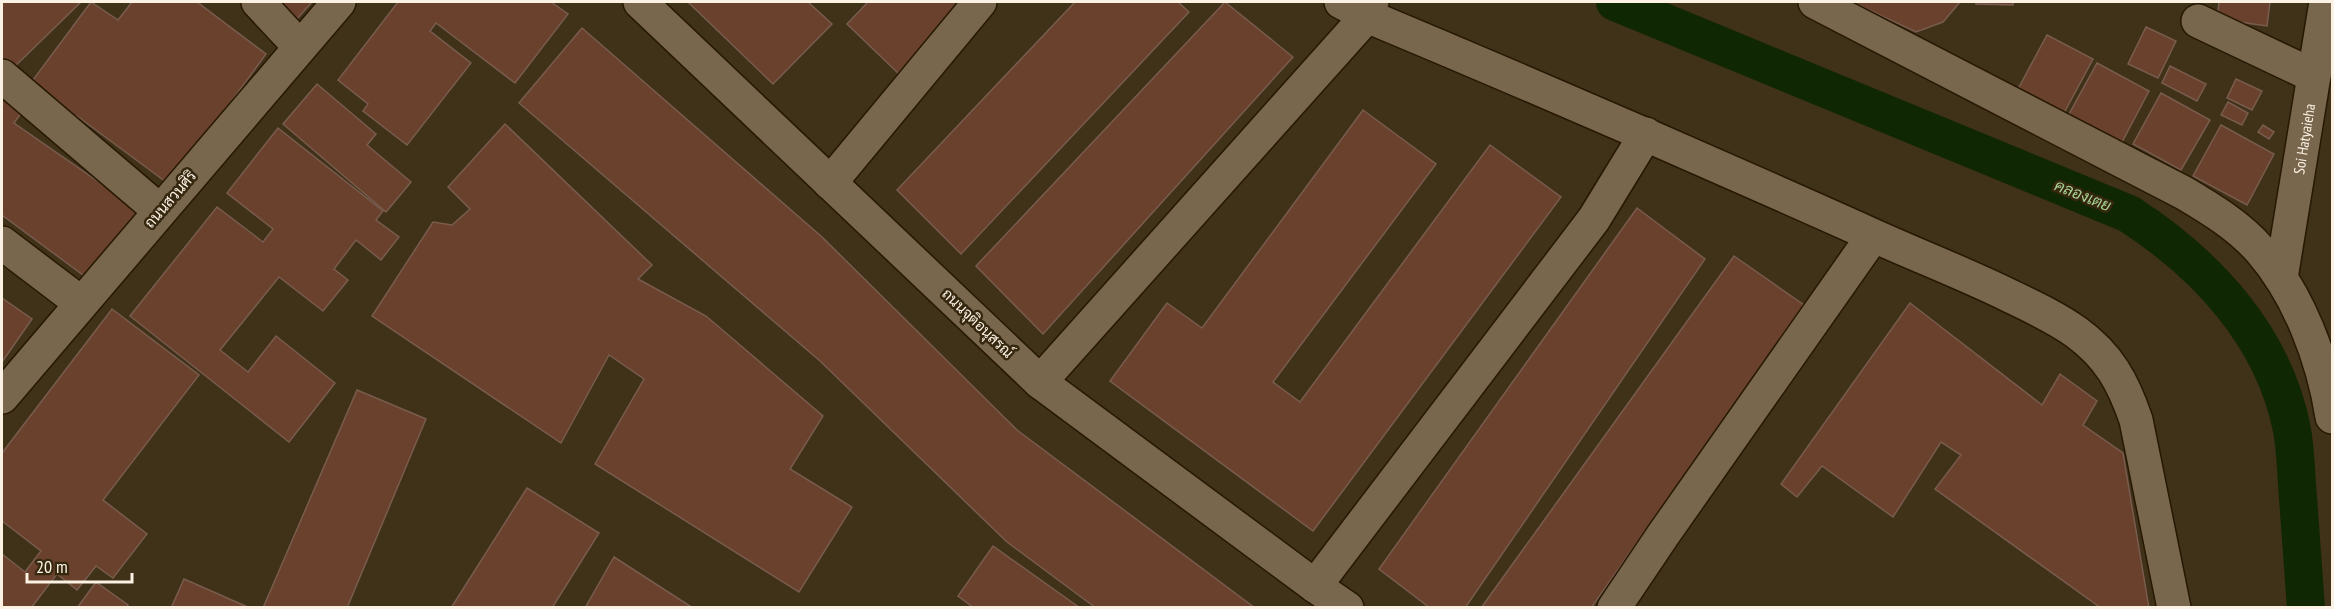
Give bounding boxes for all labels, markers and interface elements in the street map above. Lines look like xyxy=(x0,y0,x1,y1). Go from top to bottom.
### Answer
street label: Soi Hatyaieha xyxy=(2289,102,2319,176)
street label: ถนนสวนศิริ xyxy=(140,166,200,232)
water label: คลองเตย xyxy=(2052,175,2114,215)
street label: ถนนจุติอนุสรณ์ xyxy=(937,284,1018,363)
scale bar xyxy=(27,546,132,584)
text: 20 m xyxy=(36,555,68,578)

